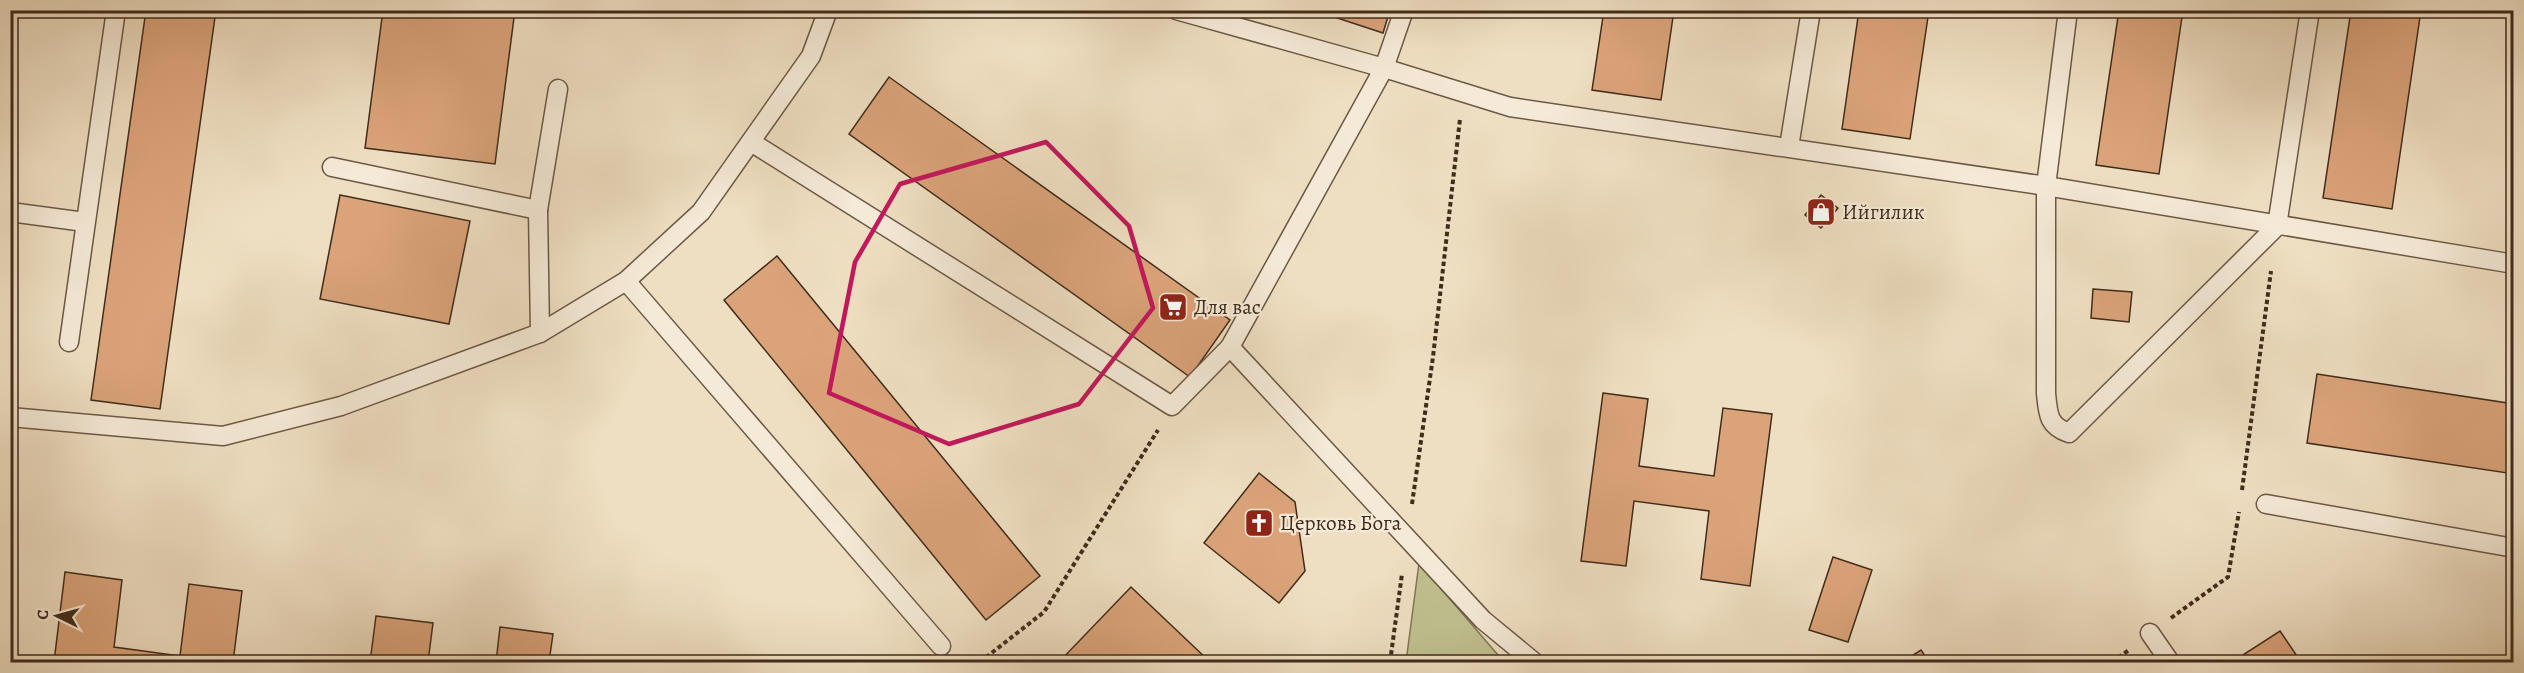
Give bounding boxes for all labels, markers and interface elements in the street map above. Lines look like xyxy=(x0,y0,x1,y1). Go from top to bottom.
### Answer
shop icon: Ийгилик xyxy=(1805,196,1837,228)
place label: Ийгилик xyxy=(1842,198,1925,226)
supermarket icon: Для вас xyxy=(1157,291,1189,323)
place label: Для вас xyxy=(1194,293,1261,321)
church icon: Церковь Бога xyxy=(1243,507,1275,539)
place label: Церковь Бога xyxy=(1280,509,1402,537)
north arrow xyxy=(27,586,87,646)
text: С xyxy=(32,609,54,621)

